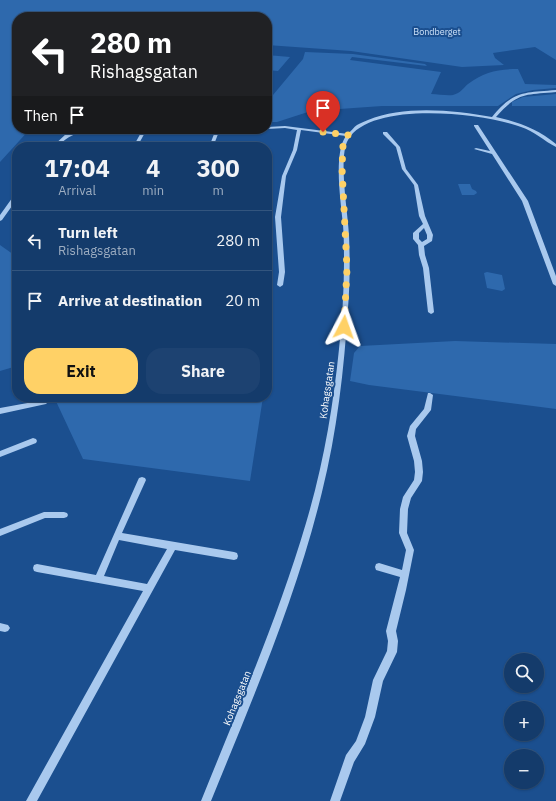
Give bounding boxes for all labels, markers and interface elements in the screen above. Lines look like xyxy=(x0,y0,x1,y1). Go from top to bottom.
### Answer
text: 280 m xyxy=(90,24,172,61)
park label: Bondberget xyxy=(413,26,461,37)
icon: left xyxy=(24,28,76,80)
text: Rishagsgatan xyxy=(90,60,198,83)
pin xyxy=(306,91,340,132)
icon: arrive xyxy=(312,97,334,119)
icon: arrive xyxy=(66,104,88,126)
text: Then xyxy=(24,106,58,125)
text: 17:04 xyxy=(44,152,110,184)
text: 4 xyxy=(146,152,160,184)
text: 300 xyxy=(196,152,240,184)
text: Arrival xyxy=(58,182,96,199)
text: min xyxy=(142,182,164,199)
text: m xyxy=(212,182,224,199)
text: Turn left xyxy=(58,223,118,242)
icon: left xyxy=(24,230,46,252)
text: 280 m xyxy=(216,231,260,250)
text: Rishagsgatan xyxy=(58,242,136,259)
icon: arrive xyxy=(24,290,46,312)
text: Arrive at destination xyxy=(58,291,202,310)
text: 20 m xyxy=(225,291,260,310)
position arrow xyxy=(323,306,365,348)
button: Exit xyxy=(24,348,138,394)
button: Share xyxy=(146,348,260,394)
street label: Kohagsgatan xyxy=(317,360,337,420)
map controls xyxy=(504,653,544,789)
button: search xyxy=(504,653,544,693)
street label: Kohagsgatan xyxy=(220,669,254,727)
button: + xyxy=(504,701,544,741)
button: − xyxy=(504,749,544,789)

